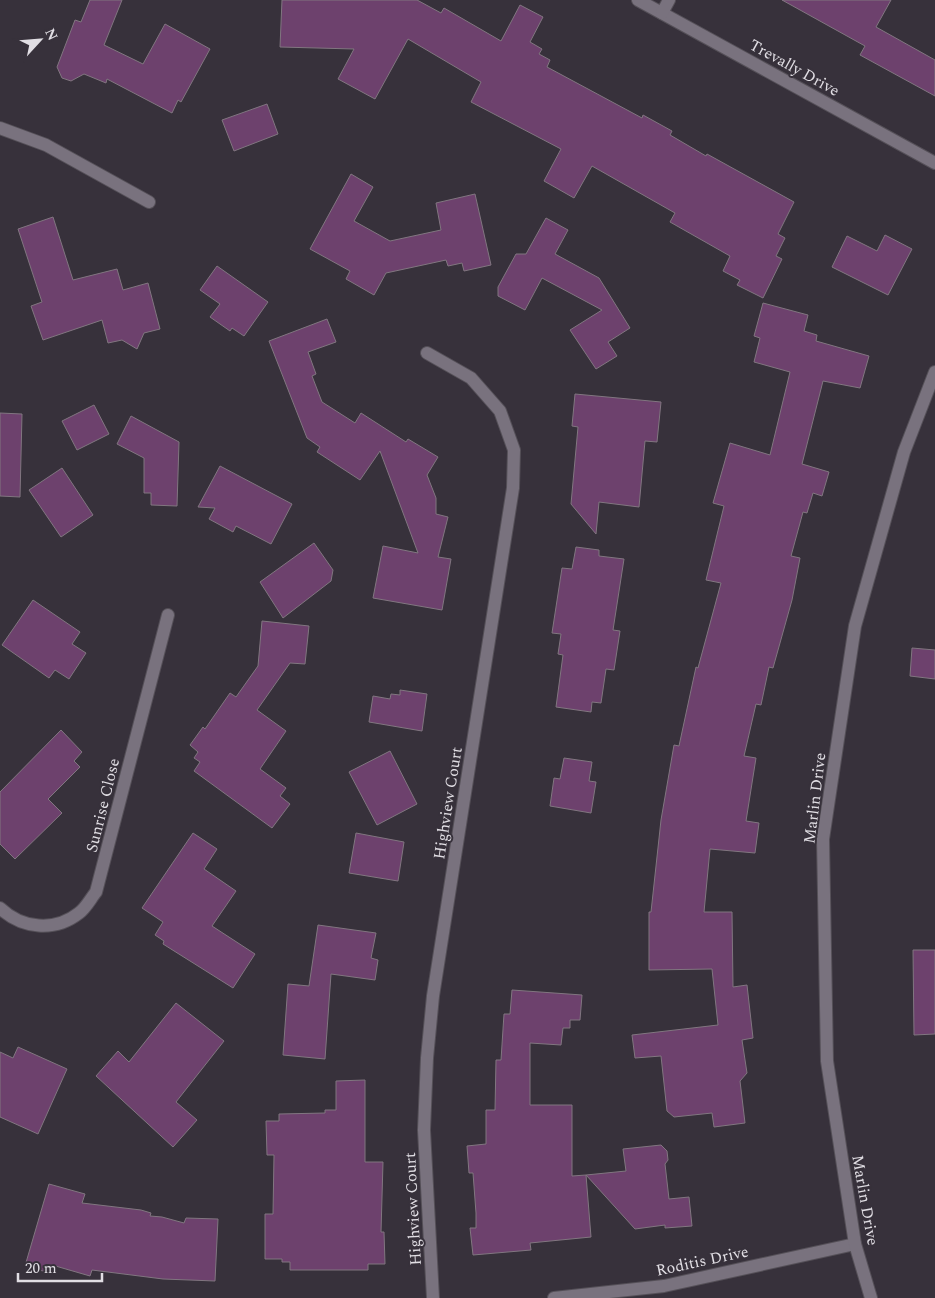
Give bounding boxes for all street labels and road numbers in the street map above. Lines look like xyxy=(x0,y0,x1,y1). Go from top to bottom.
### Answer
street label: Trevally Drive xyxy=(745,33,844,103)
street label: Highview Court xyxy=(427,745,469,861)
street label: Marlin Drive xyxy=(797,751,832,845)
street label: Sunrise Close xyxy=(80,756,126,855)
street label: Highview Court xyxy=(398,1151,428,1266)
street label: Marlin Drive xyxy=(845,1153,885,1247)
street label: Roditis Drive xyxy=(654,1239,751,1282)

